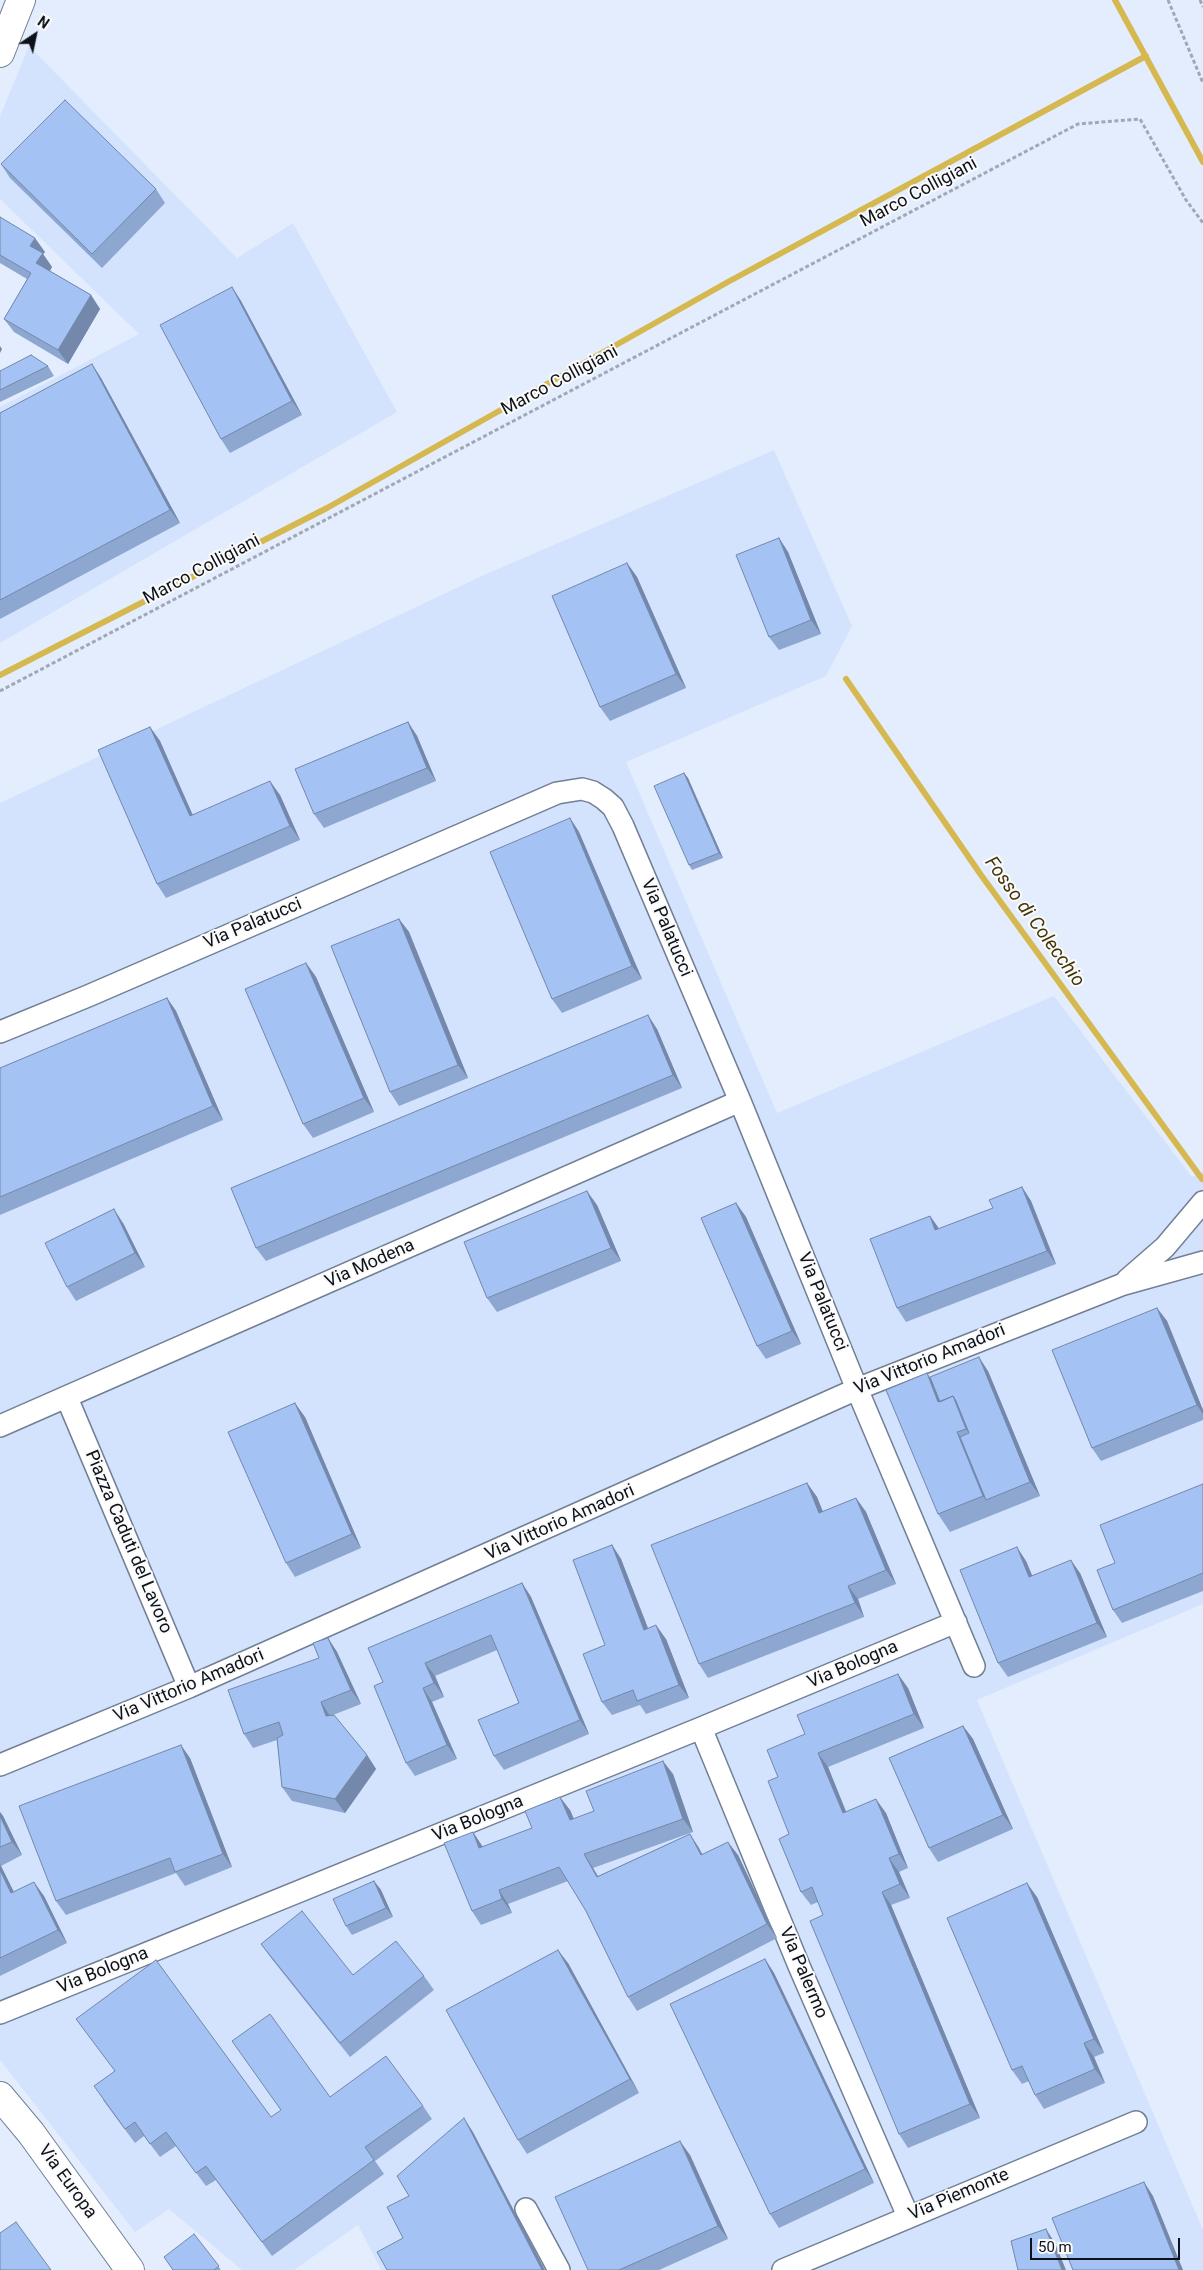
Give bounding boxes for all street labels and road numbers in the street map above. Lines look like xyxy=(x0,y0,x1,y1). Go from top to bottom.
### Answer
street label: Marco Colligiani xyxy=(857,153,981,233)
street label: Marco Colligiani xyxy=(498,341,622,421)
street label: Marco Colligiani xyxy=(140,530,264,610)
street label: Via Palatucci xyxy=(636,876,696,980)
street label: Via Palatucci xyxy=(201,894,305,954)
street label: Via Modena xyxy=(322,1235,418,1293)
street label: Via Palatucci xyxy=(792,1250,852,1354)
street label: Via Vittorio Amadori xyxy=(851,1320,1009,1400)
street label: Piazza Caduti del Lavoro xyxy=(80,1447,176,1637)
street label: Via Vittorio Amadori xyxy=(482,1480,638,1566)
street label: Via Bologna xyxy=(805,1636,901,1694)
street label: Via Vittorio Amadori xyxy=(111,1645,267,1727)
street label: Via Bologna xyxy=(429,1791,527,1847)
street label: Via Palermo xyxy=(774,1924,832,2022)
street label: Via Bologna xyxy=(54,1943,152,1999)
street label: Via Europa xyxy=(33,2141,101,2223)
street label: Via Piemonte xyxy=(906,2164,1012,2226)

